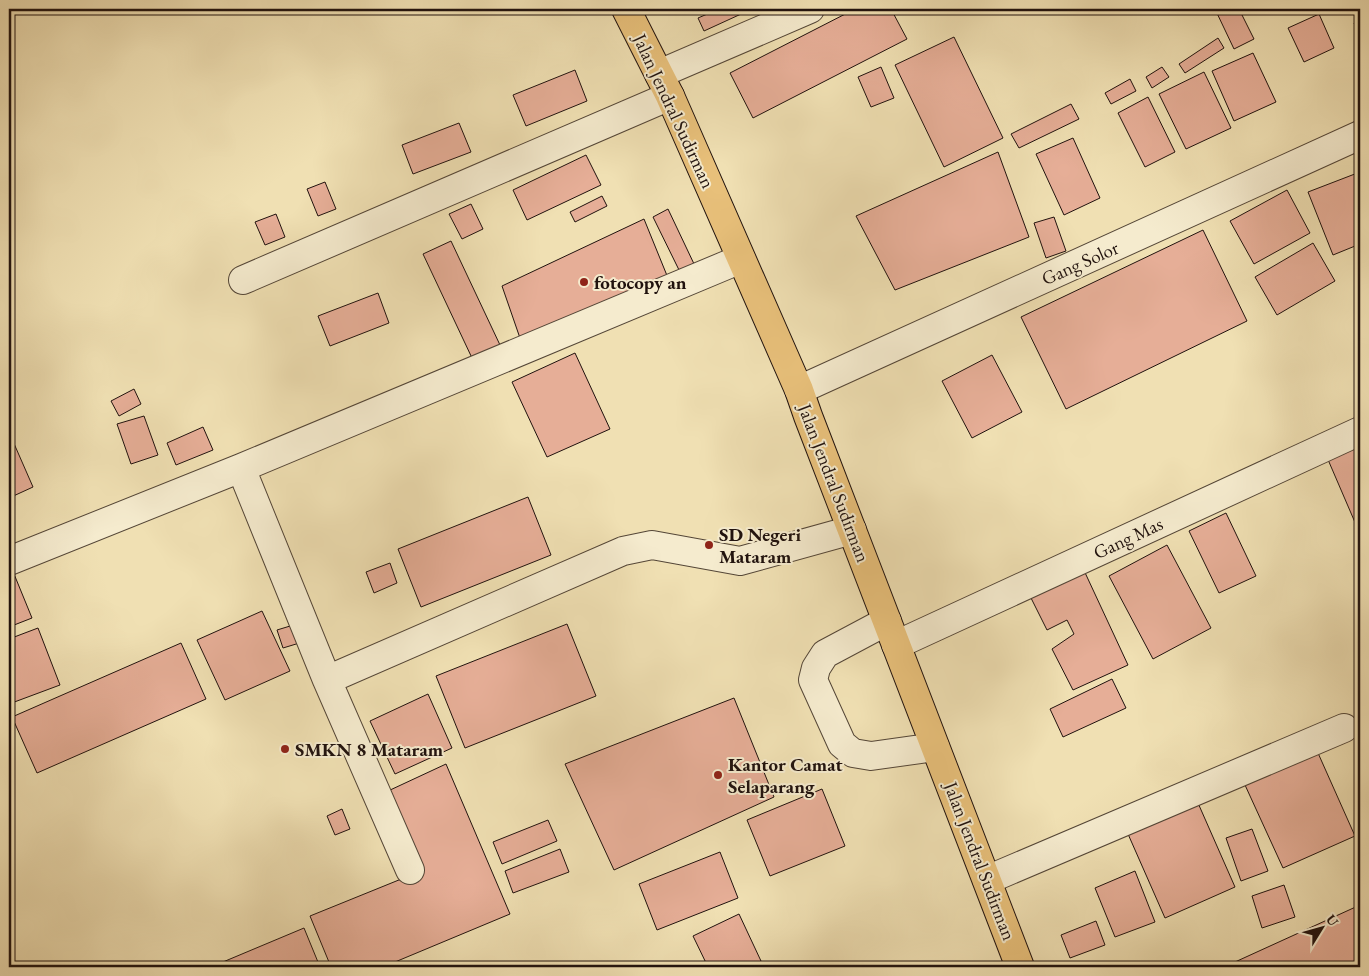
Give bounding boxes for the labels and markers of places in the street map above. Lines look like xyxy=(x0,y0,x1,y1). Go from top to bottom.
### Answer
place label: fotocopy an xyxy=(594,270,687,295)
marker: fotocopy an xyxy=(578,276,590,288)
place label: SD Negeri Mataram xyxy=(719,522,801,569)
marker: SD Negeri Mataram xyxy=(703,539,715,551)
place label: SMKN 8 Mataram xyxy=(295,737,444,762)
marker: SMKN 8 Mataram xyxy=(279,743,291,755)
place label: Kantor Camat Selaparang xyxy=(728,752,843,799)
marker: Kantor Camat Selaparang xyxy=(712,769,724,781)

